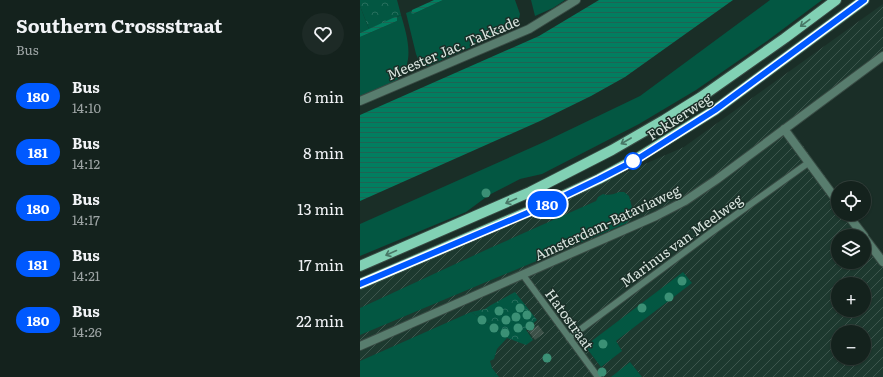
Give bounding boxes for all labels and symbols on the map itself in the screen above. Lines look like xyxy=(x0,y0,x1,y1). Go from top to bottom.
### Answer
street label: Meester Jac. Takkade xyxy=(383,10,523,84)
one-way arrow xyxy=(799,19,810,28)
street label: Fokkerweg xyxy=(643,87,715,144)
one-way arrow xyxy=(620,138,632,146)
unlabelled marker xyxy=(624,152,642,170)
street label: Amsterdam-Bataviaweg xyxy=(531,179,683,265)
street label: Marinus van Meelweg xyxy=(616,189,746,291)
line badge: 180 xyxy=(524,191,570,217)
one-way arrow xyxy=(505,197,517,205)
one-way arrow xyxy=(386,249,398,257)
street label: Hatostraat xyxy=(541,284,599,354)

